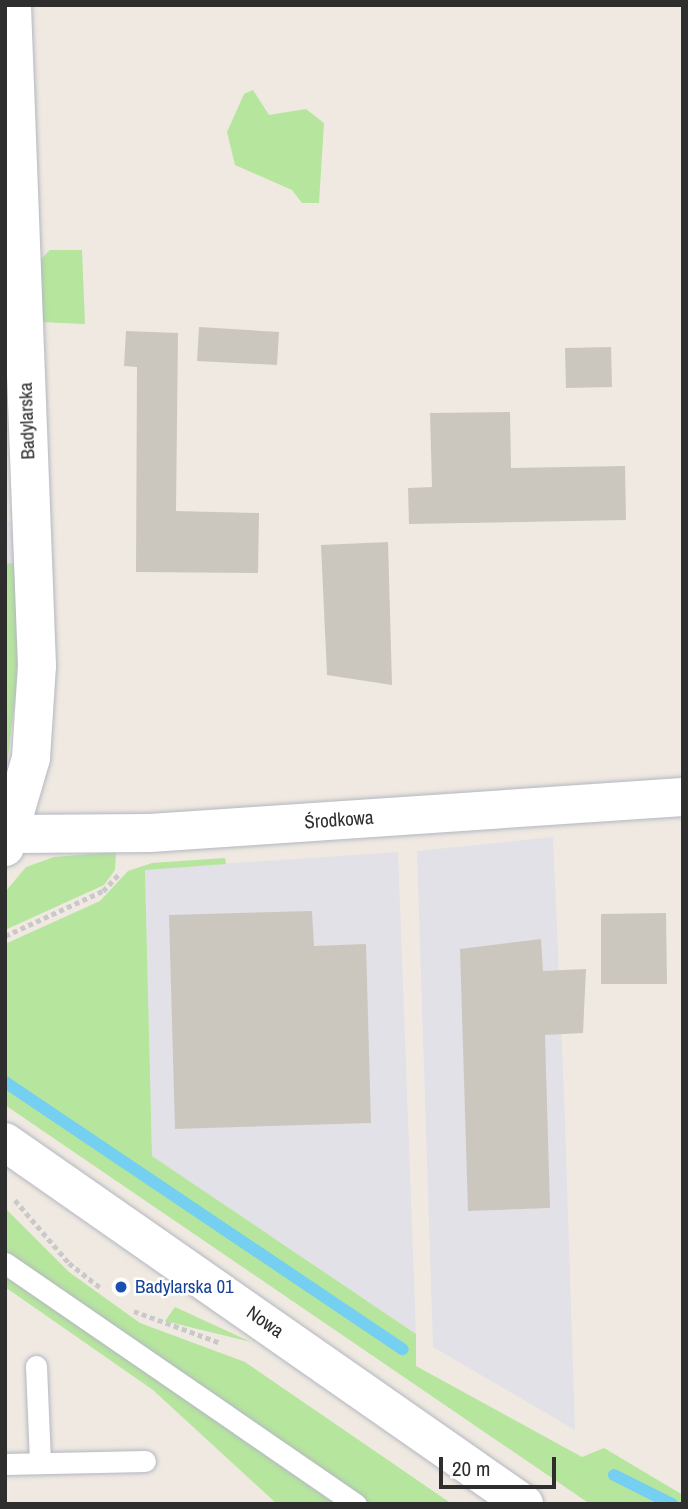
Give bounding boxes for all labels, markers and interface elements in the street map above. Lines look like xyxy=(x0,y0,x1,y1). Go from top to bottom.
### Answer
street label: Badylarska xyxy=(14,382,40,460)
street label: Środkowa xyxy=(304,806,374,834)
place label: Badylarska 01 xyxy=(135,1276,234,1298)
marker: Badylarska 01 xyxy=(113,1279,129,1295)
street label: Nowa xyxy=(242,1301,288,1343)
scale bar xyxy=(443,1442,560,1486)
text: 20 m xyxy=(452,1454,490,1483)

